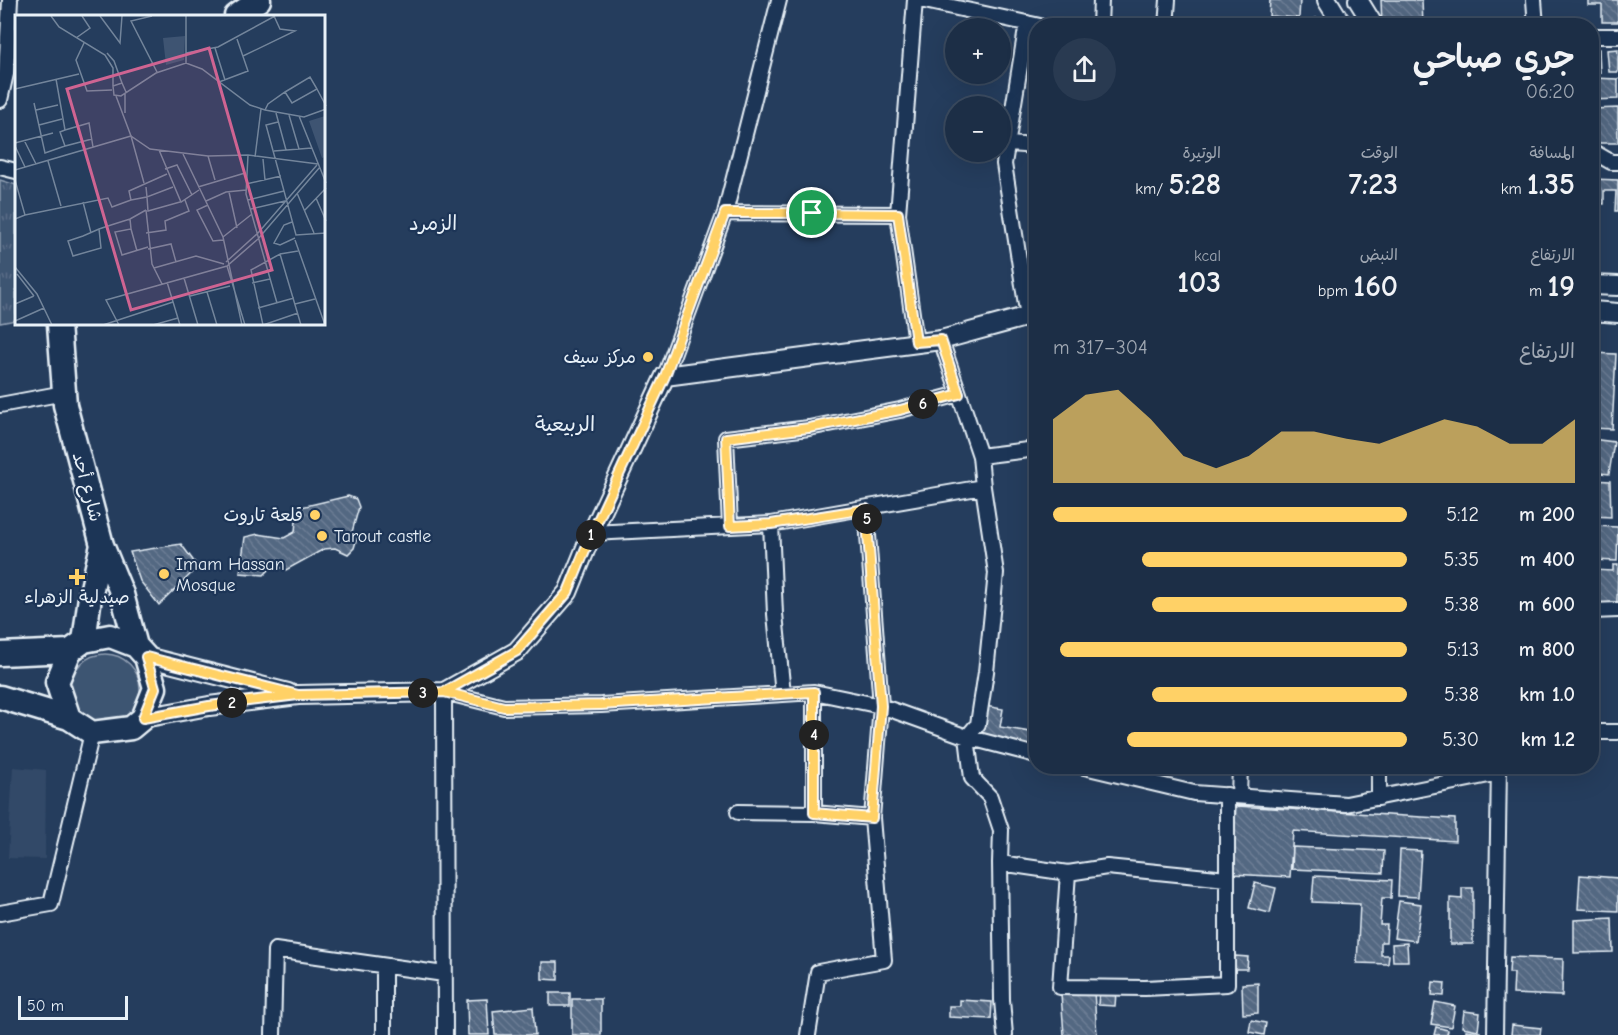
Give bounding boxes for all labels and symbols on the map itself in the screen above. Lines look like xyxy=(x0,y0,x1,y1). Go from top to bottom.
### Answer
inset map xyxy=(15,15,326,326)
pin xyxy=(786,187,837,238)
district label: الزمرد xyxy=(409,212,457,235)
place label: مركز سيف xyxy=(563,347,636,368)
marker: مركز سيف xyxy=(641,350,655,364)
pin: 6 xyxy=(908,389,938,419)
district label: الربيعية xyxy=(535,412,595,437)
street label: شارع أحد xyxy=(67,450,106,524)
pin: 5 xyxy=(852,504,882,534)
place label: قلعة تاروت xyxy=(224,505,303,526)
marker: قلعة تاروت xyxy=(308,508,322,522)
pin: 1 xyxy=(576,520,606,550)
place label: Tarout castle xyxy=(334,526,431,547)
marker: Tarout castle xyxy=(315,529,329,543)
place label: Imam Hassan Mosque xyxy=(176,554,285,596)
marker: Imam Hassan Mosque xyxy=(157,567,171,581)
marker: صيدلية الزهراء xyxy=(70,570,84,584)
place label: صيدلية الزهراء xyxy=(24,587,130,608)
pin: 3 xyxy=(408,678,438,708)
pin: 2 xyxy=(217,688,247,718)
pin: 4 xyxy=(799,720,829,750)
scale bar xyxy=(18,993,128,1020)

